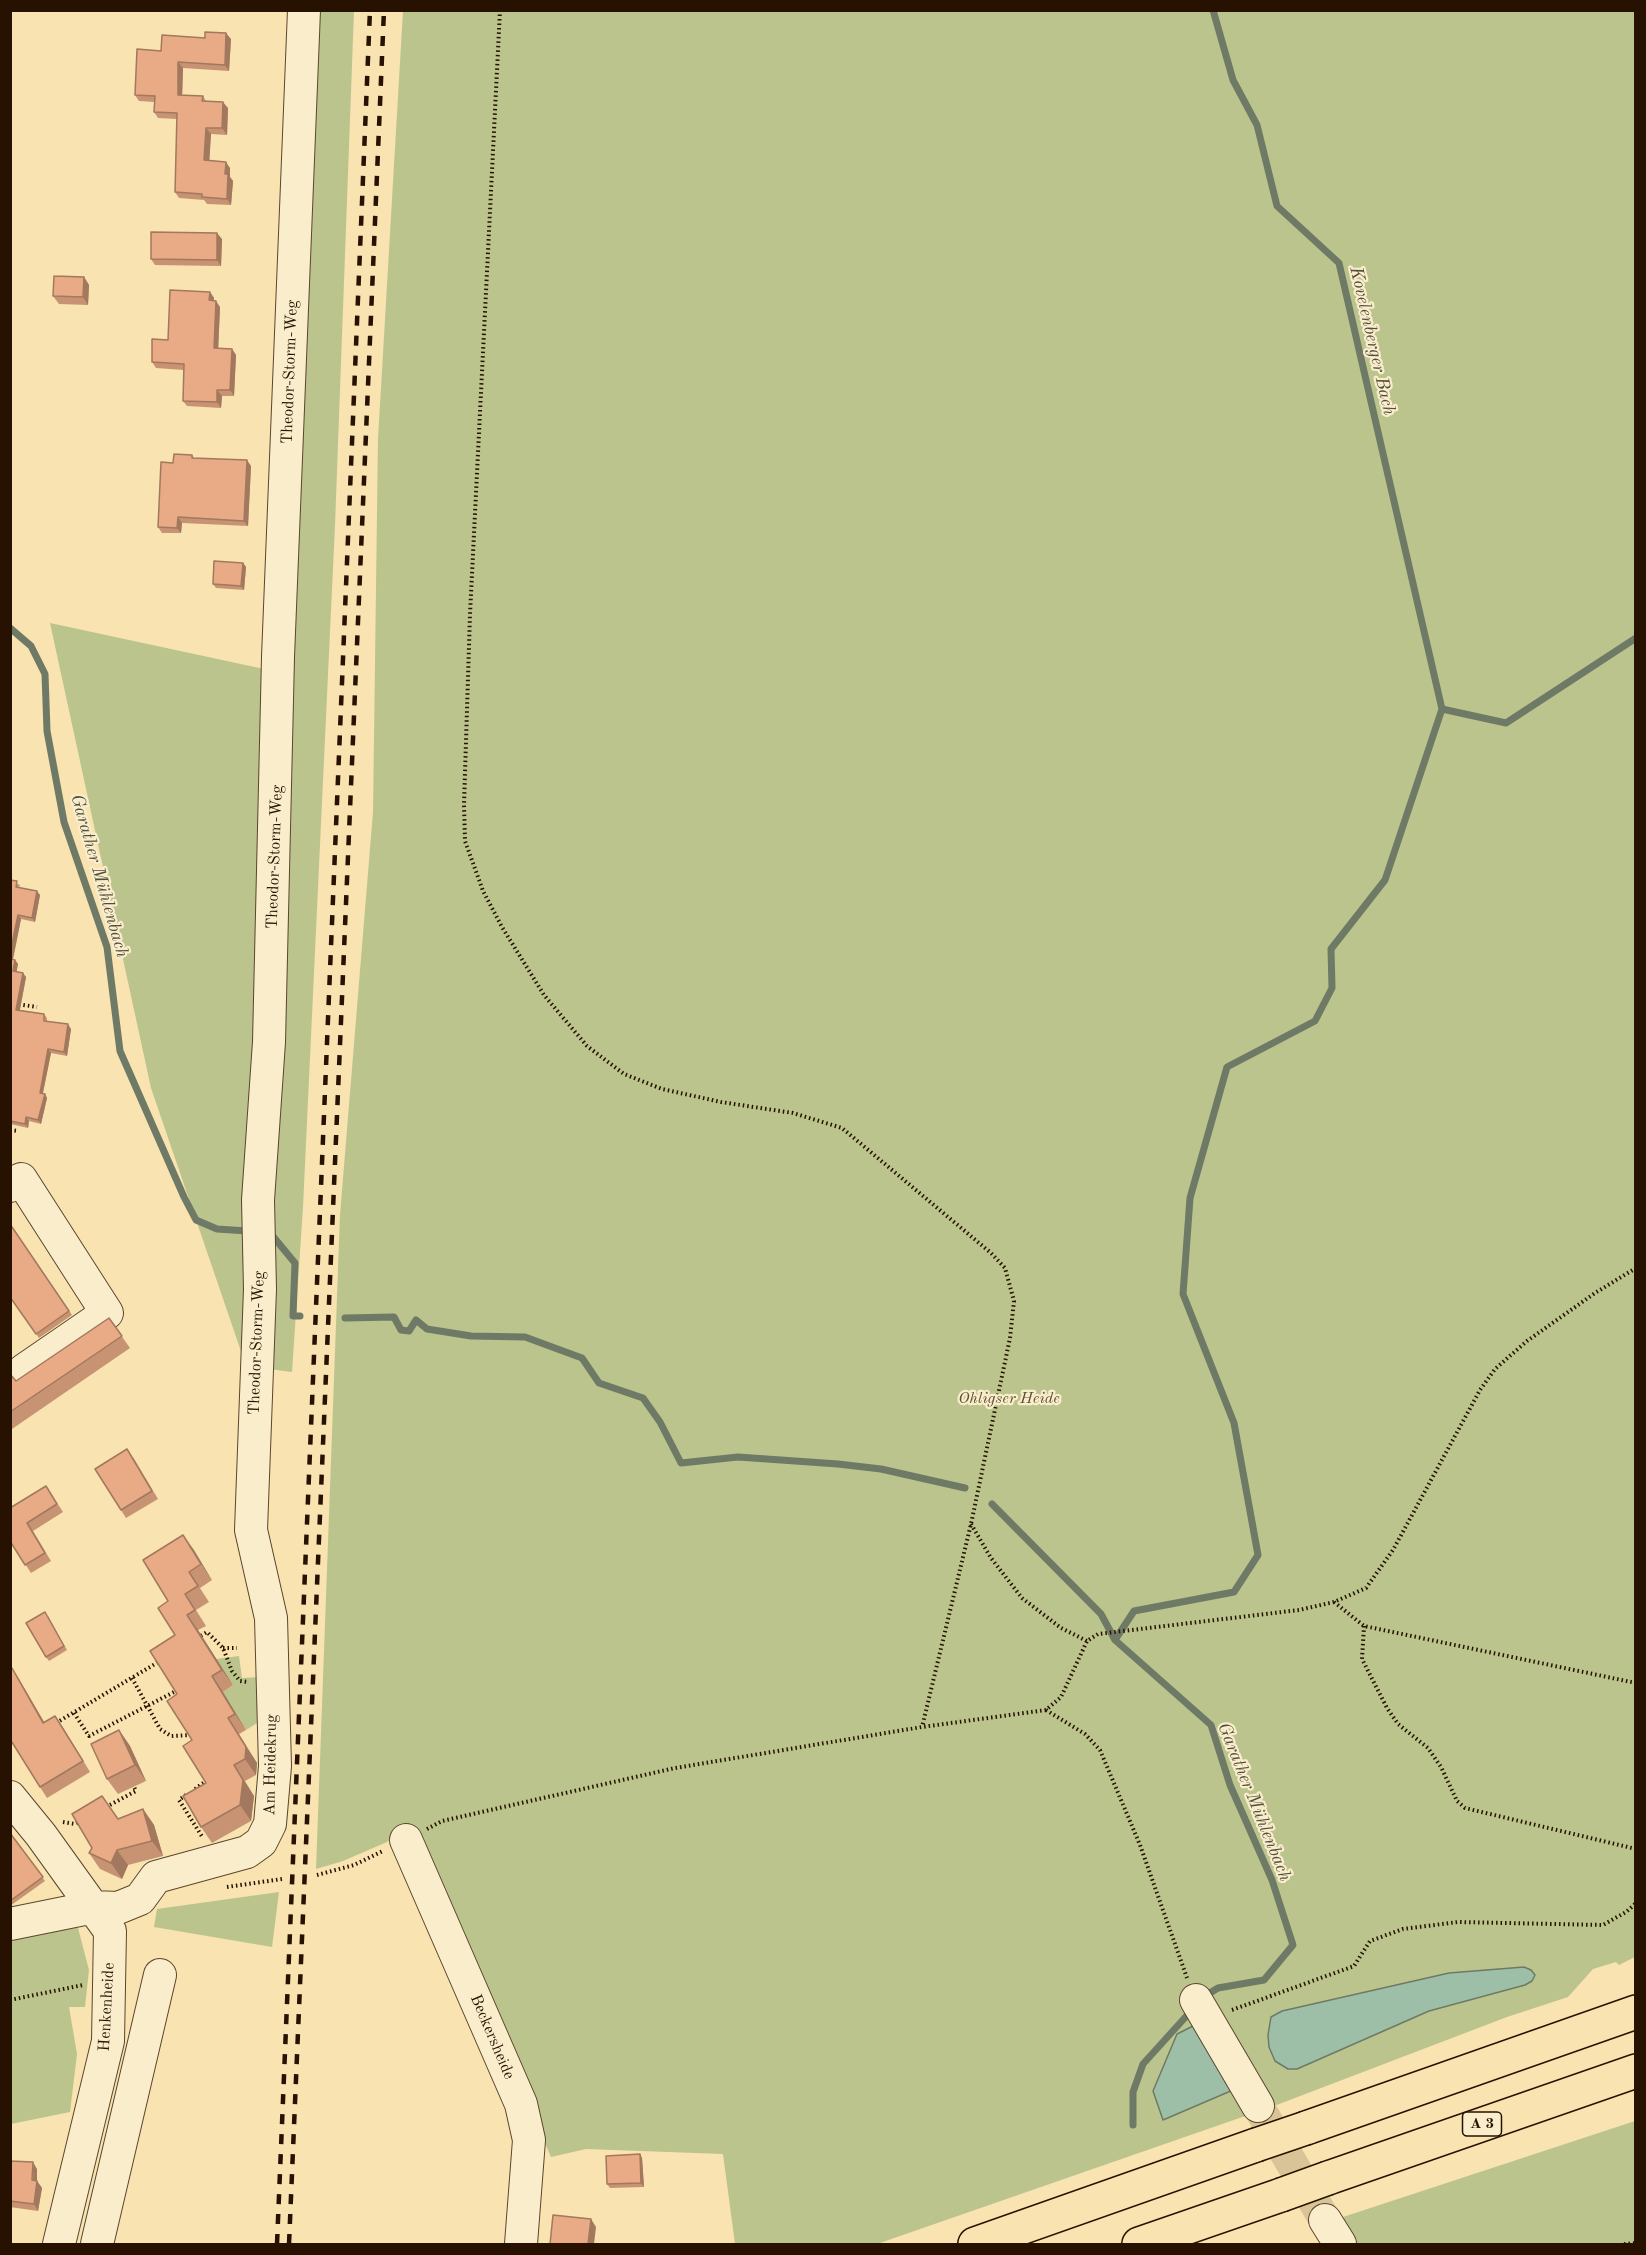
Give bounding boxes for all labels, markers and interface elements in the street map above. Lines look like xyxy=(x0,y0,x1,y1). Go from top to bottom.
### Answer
water label: Kovelenberger Bach xyxy=(1344,265,1400,417)
street label: Theodor-Storm-Weg xyxy=(278,300,302,444)
street label: Theodor-Storm-Weg xyxy=(263,785,287,929)
water label: Garather Mühlenbach xyxy=(65,792,133,960)
street label: Theodor-Storm-Weg xyxy=(245,1271,269,1415)
park label: Ohligser Heide xyxy=(958,1389,1060,1409)
street label: Am Heidekrug xyxy=(261,1714,281,1816)
water label: Garather Mühlenbach xyxy=(1212,1720,1296,1884)
street label: Henkenheide xyxy=(95,1962,119,2052)
street label: Beckersheide xyxy=(465,1992,519,2082)
road number: A 3 xyxy=(1462,2112,1502,2136)

